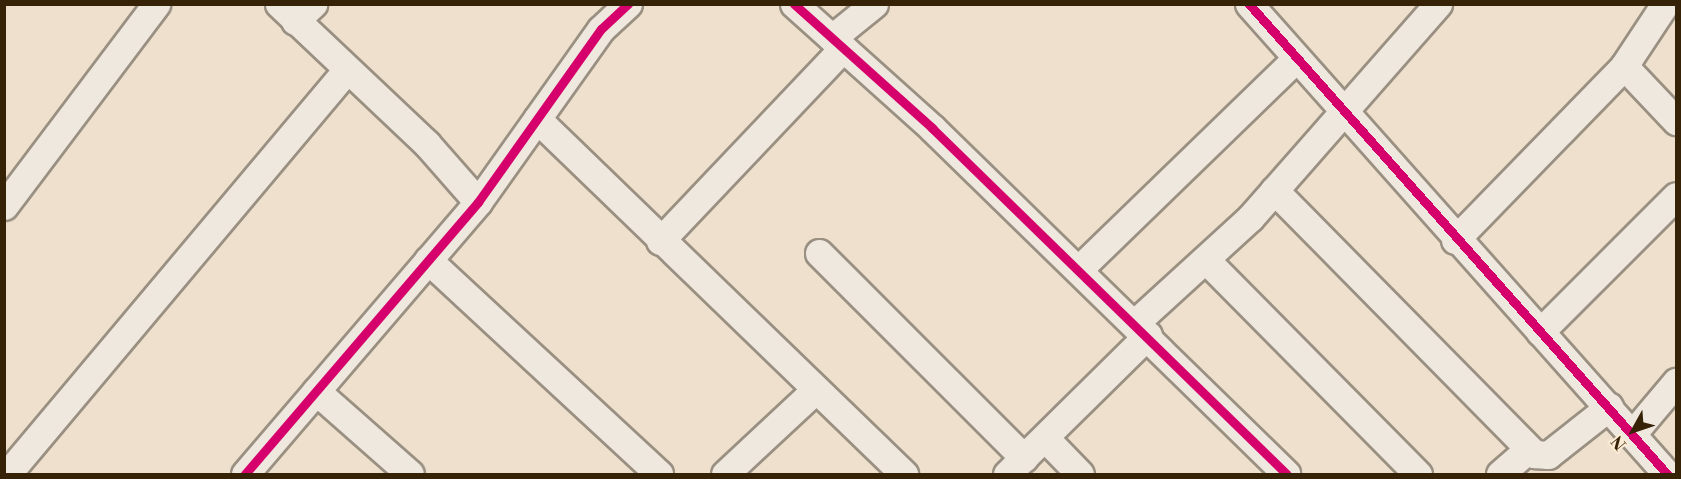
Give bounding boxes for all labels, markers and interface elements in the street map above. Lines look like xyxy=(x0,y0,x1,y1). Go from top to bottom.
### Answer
north arrow xyxy=(1603,401,1663,461)
text: N xyxy=(1607,431,1631,454)

